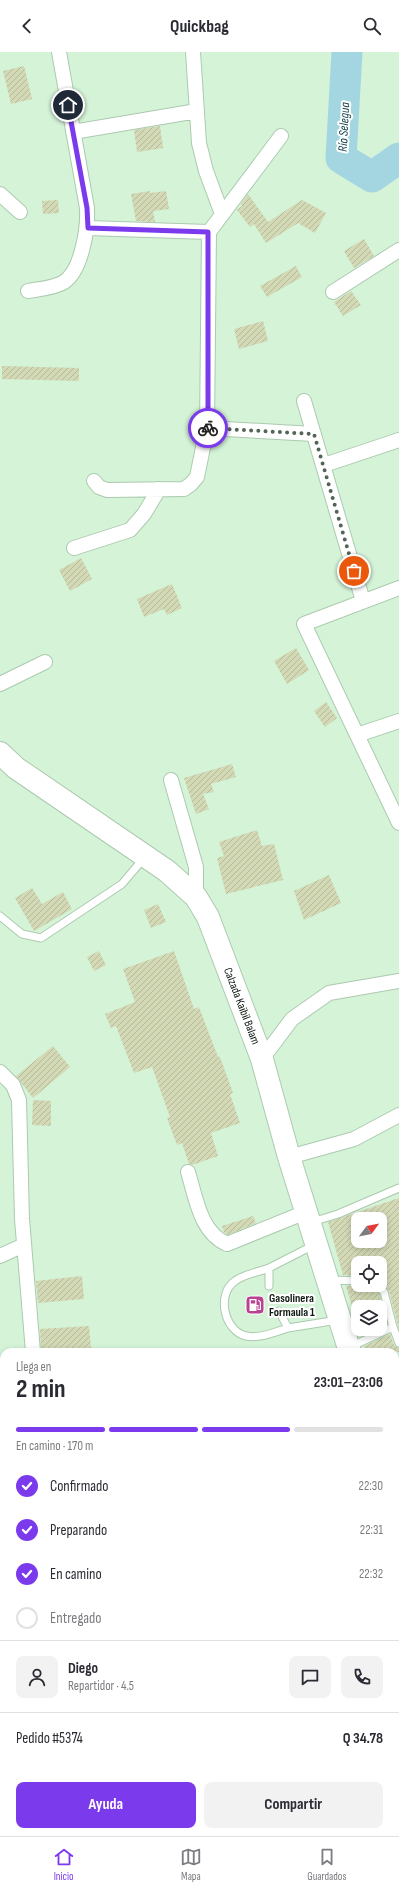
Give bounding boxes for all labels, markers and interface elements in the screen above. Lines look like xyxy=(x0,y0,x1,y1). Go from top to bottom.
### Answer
icon: back xyxy=(16,15,38,37)
icon: search xyxy=(361,15,383,37)
text: Quickbag xyxy=(170,16,229,37)
pin xyxy=(51,88,85,122)
icon: home xyxy=(57,94,79,116)
water label: Río Selegua xyxy=(335,101,353,152)
courier xyxy=(188,408,228,448)
icon: bike xyxy=(197,417,219,439)
pin xyxy=(337,554,371,588)
icon: bag xyxy=(343,560,365,582)
street label: Calzada Kaibil Balam xyxy=(220,966,263,1047)
north arrow xyxy=(351,1212,387,1248)
map controls xyxy=(351,1212,387,1336)
button: locate xyxy=(351,1256,387,1292)
place label: Gasolinera Formaula 1 xyxy=(269,1291,315,1320)
fuel station icon: Gasolinera Formaula 1 xyxy=(244,1294,266,1316)
button: layers xyxy=(351,1300,387,1336)
text: Llega en xyxy=(16,1359,51,1375)
text: 23:01–23:06 xyxy=(314,1373,383,1392)
text: 2 min xyxy=(16,1374,66,1405)
text: En camino · 170 m xyxy=(16,1438,93,1454)
icon: check xyxy=(16,1475,38,1497)
text: Confirmado xyxy=(50,1477,109,1496)
text: 22:30 xyxy=(359,1478,383,1494)
icon: check xyxy=(16,1519,38,1541)
text: Preparando xyxy=(50,1521,107,1540)
text: 22:31 xyxy=(360,1522,383,1538)
icon: check xyxy=(16,1563,38,1585)
text: En camino xyxy=(50,1565,102,1584)
text: 22:32 xyxy=(359,1566,383,1582)
text: Entregado xyxy=(50,1609,101,1628)
button: person xyxy=(16,1656,58,1698)
button: chat xyxy=(289,1656,331,1698)
button: phone xyxy=(341,1656,383,1698)
text: Diego xyxy=(68,1659,98,1678)
text: Repartidor · 4.5 xyxy=(68,1678,134,1694)
text: Pedido #5374 xyxy=(16,1729,83,1748)
text: Q 34.78 xyxy=(343,1729,383,1748)
button: Ayuda xyxy=(16,1782,196,1828)
button: Compartir xyxy=(204,1782,383,1828)
tab: Inicio xyxy=(53,1846,75,1883)
tab: Mapa xyxy=(180,1846,202,1883)
tab: Guardados xyxy=(307,1846,346,1883)

